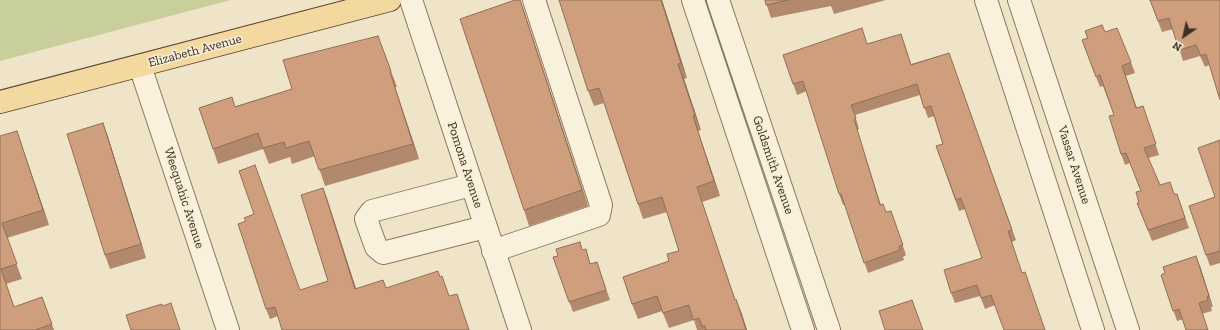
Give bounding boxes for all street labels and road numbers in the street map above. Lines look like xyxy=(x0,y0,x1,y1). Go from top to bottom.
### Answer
street label: Elizabeth Avenue xyxy=(146,31,244,71)
street label: Goldsmith Avenue xyxy=(749,114,797,216)
street label: Pomona Avenue xyxy=(444,120,486,210)
street label: Vassar Avenue xyxy=(1054,124,1094,206)
street label: Weequahic Avenue xyxy=(160,145,208,251)

